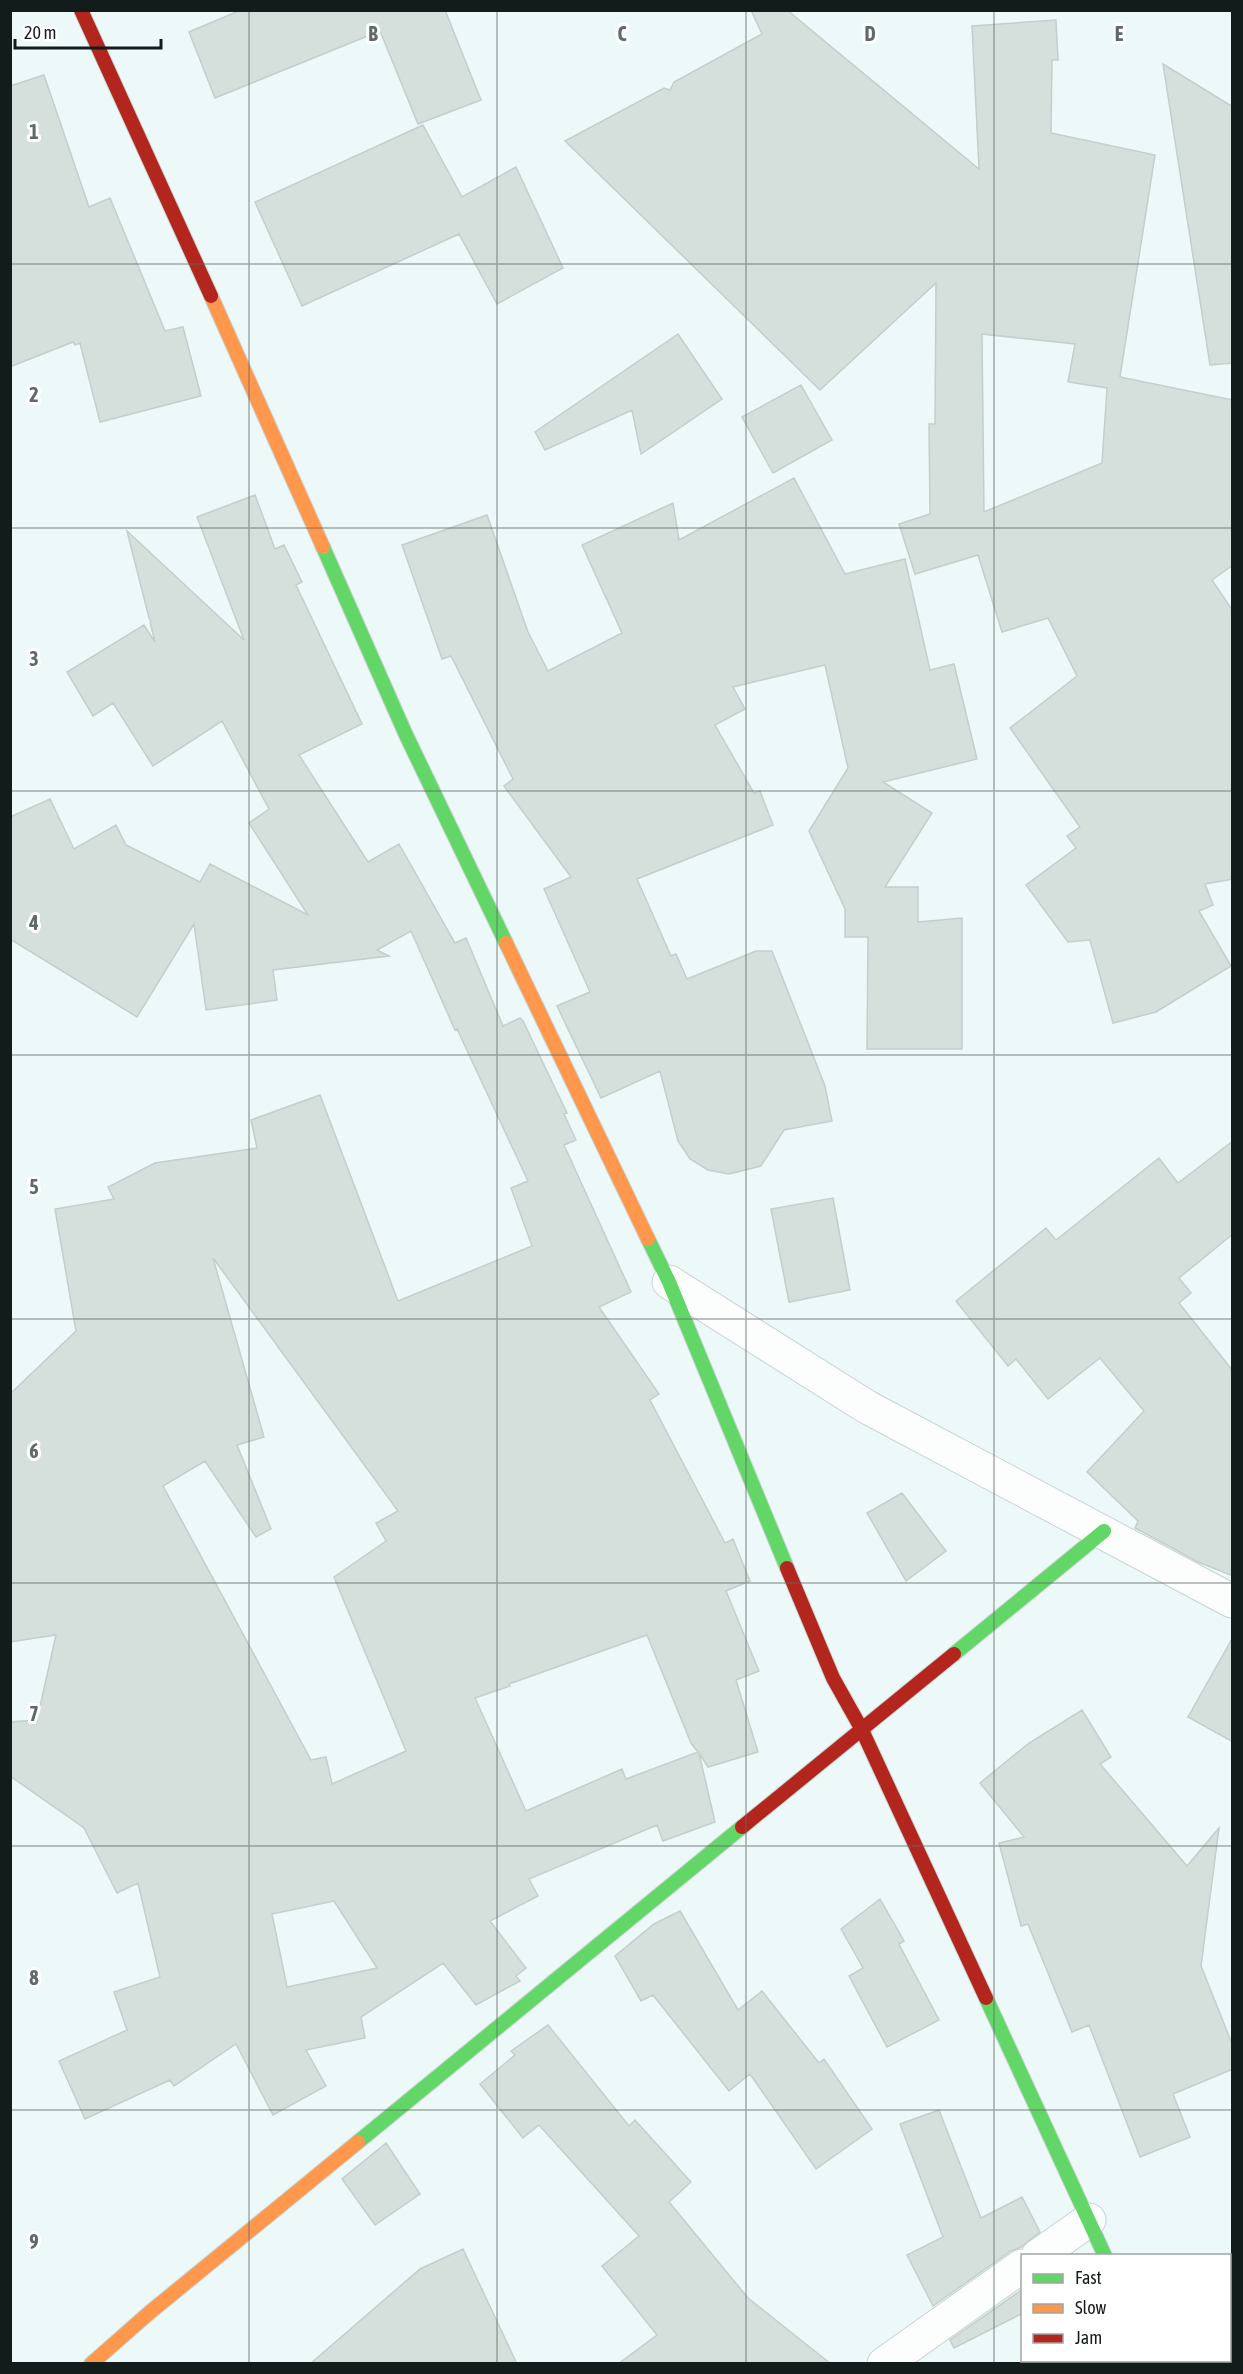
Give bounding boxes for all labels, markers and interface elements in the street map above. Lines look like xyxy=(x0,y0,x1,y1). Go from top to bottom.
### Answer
scale bar xyxy=(15,12,160,50)
text: 20 m xyxy=(24,22,56,43)
text: B xyxy=(368,22,378,45)
text: C xyxy=(618,22,627,45)
text: D xyxy=(864,22,876,45)
text: E xyxy=(1115,22,1124,45)
text: 1 xyxy=(29,120,39,143)
text: 2 xyxy=(29,383,39,406)
text: 3 xyxy=(29,647,39,670)
text: 4 xyxy=(28,911,39,934)
text: 5 xyxy=(29,1175,39,1198)
text: 6 xyxy=(29,1439,39,1462)
text: 7 xyxy=(29,1702,39,1725)
text: 8 xyxy=(29,1966,39,1989)
text: 9 xyxy=(29,2230,39,2253)
legend xyxy=(1021,2254,1231,2362)
text: Fast xyxy=(1075,2267,1102,2288)
text: Slow xyxy=(1075,2297,1106,2318)
text: Jam xyxy=(1075,2327,1102,2348)

